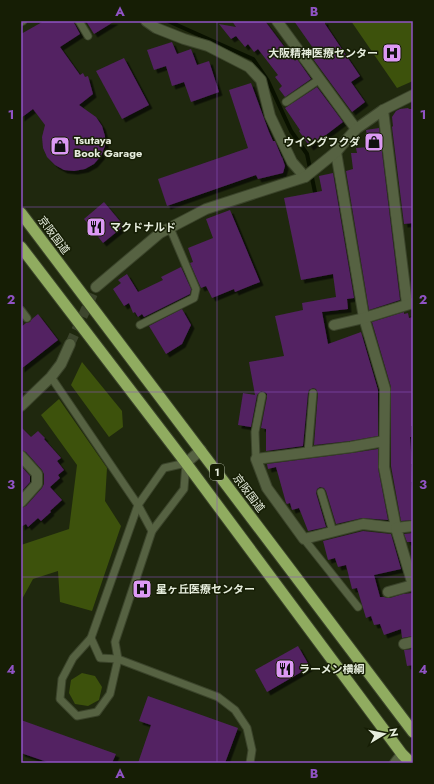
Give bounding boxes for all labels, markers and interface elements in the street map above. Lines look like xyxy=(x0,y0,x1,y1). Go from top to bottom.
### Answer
text: A xyxy=(114,2,125,21)
text: B xyxy=(310,2,319,21)
hospital icon: 大阪精神医療センター xyxy=(381,42,403,64)
place label: 大阪精神医療センター xyxy=(268,45,378,61)
text: 1 xyxy=(8,105,14,124)
text: 1 xyxy=(420,105,426,124)
shop icon: ウイングフクダ xyxy=(363,131,385,153)
place label: Tsutaya Book Garage xyxy=(74,132,142,161)
place label: ウイングフクダ xyxy=(283,134,360,150)
shop icon: Tsutaya Book Garage xyxy=(49,135,71,157)
street label: 京阪国道 xyxy=(34,213,74,257)
restaurant icon: マクドナルド xyxy=(85,216,107,238)
place label: マクドナルド xyxy=(110,219,176,235)
text: 2 xyxy=(7,290,15,309)
text: 2 xyxy=(419,290,427,309)
road number: 1 xyxy=(210,464,224,480)
street label: 京阪国道 xyxy=(229,471,269,515)
text: 3 xyxy=(7,475,15,494)
text: 3 xyxy=(419,475,427,494)
hospital icon: 星ヶ丘医療センター xyxy=(131,578,153,600)
place label: 星ヶ丘医療センター xyxy=(156,581,255,597)
restaurant icon: ラーメン横綱 xyxy=(274,658,296,680)
text: 4 xyxy=(6,660,16,679)
text: 4 xyxy=(418,660,428,679)
place label: ラーメン横綱 xyxy=(299,661,365,677)
north arrow xyxy=(364,714,404,754)
text: N xyxy=(385,727,402,738)
text: A xyxy=(114,764,125,783)
text: B xyxy=(310,764,319,783)

